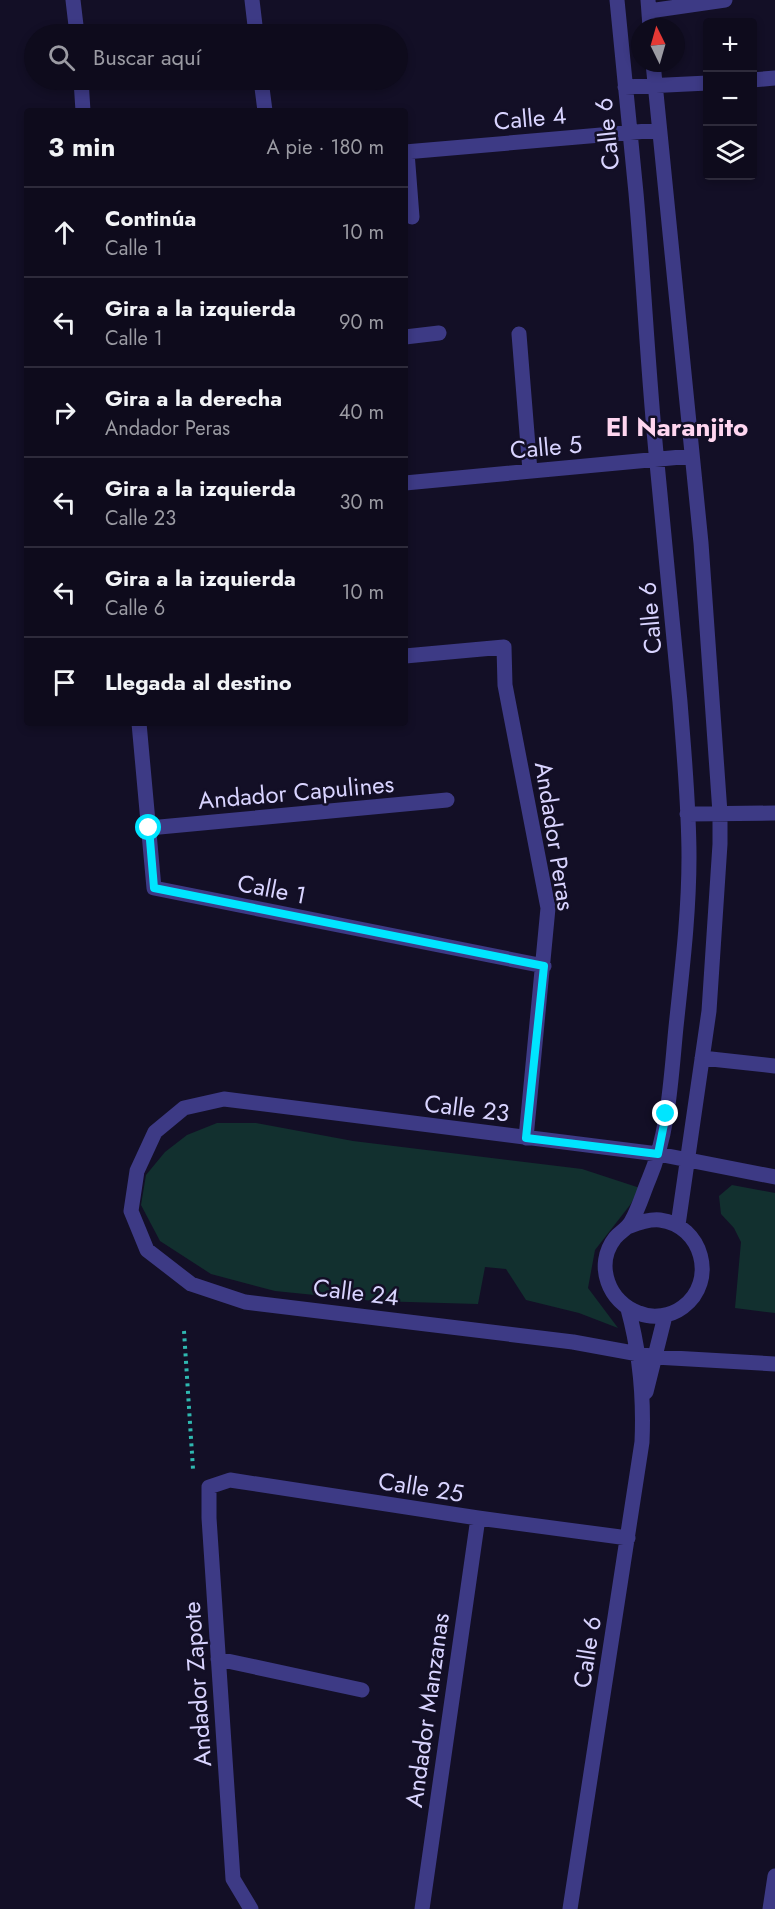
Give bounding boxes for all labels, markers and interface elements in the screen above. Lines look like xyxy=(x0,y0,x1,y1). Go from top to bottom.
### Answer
north arrow xyxy=(631,18,685,72)
map controls xyxy=(703,18,757,180)
button: + xyxy=(703,18,757,72)
search box xyxy=(24,24,408,90)
icon: search xyxy=(45,41,78,74)
text: Buscar aquí xyxy=(93,41,201,73)
button: − xyxy=(703,72,757,126)
street label: Calle 6 xyxy=(586,96,628,172)
street label: Calle 4 xyxy=(492,97,568,139)
button: layers xyxy=(703,126,757,180)
text: 3 min xyxy=(48,128,115,166)
text: A pie · 180 m xyxy=(266,133,384,162)
text: Continúa xyxy=(105,202,196,234)
icon: ahead xyxy=(48,216,81,249)
text: 10 m xyxy=(341,218,384,247)
text: Calle 1 xyxy=(105,234,163,263)
text: Gira a la izquierda xyxy=(105,292,296,324)
icon: left xyxy=(48,306,81,339)
text: 90 m xyxy=(339,308,384,337)
text: Calle 1 xyxy=(105,324,163,353)
text: Gira a la derecha xyxy=(105,382,282,414)
icon: right xyxy=(48,396,81,429)
text: 40 m xyxy=(339,398,384,427)
district label: El Naranjito xyxy=(606,408,748,446)
text: Andador Peras xyxy=(105,414,230,443)
street label: Calle 5 xyxy=(509,426,583,468)
text: Gira a la izquierda xyxy=(105,472,296,504)
icon: left xyxy=(48,486,81,519)
text: 30 m xyxy=(339,488,384,517)
text: Calle 23 xyxy=(105,504,176,533)
text: Gira a la izquierda xyxy=(105,562,296,594)
icon: left xyxy=(48,576,81,609)
text: 10 m xyxy=(341,578,384,607)
street label: Calle 6 xyxy=(629,580,671,656)
text: Calle 6 xyxy=(105,594,165,623)
icon: arrive xyxy=(48,666,81,699)
text: Llegada al destino xyxy=(105,666,292,698)
street label: Andador Peras xyxy=(526,759,584,913)
street label: Andador Capulines xyxy=(197,766,395,818)
route start xyxy=(135,814,161,840)
street label: Calle 1 xyxy=(235,865,309,913)
street label: Calle 23 xyxy=(423,1085,511,1131)
route end xyxy=(652,1100,678,1126)
street label: Calle 24 xyxy=(311,1269,401,1315)
street label: Calle 25 xyxy=(376,1463,466,1511)
street label: Andador Zapote xyxy=(174,1600,220,1768)
street label: Andador Manzanas xyxy=(396,1611,458,1809)
street label: Calle 6 xyxy=(564,1613,610,1691)

